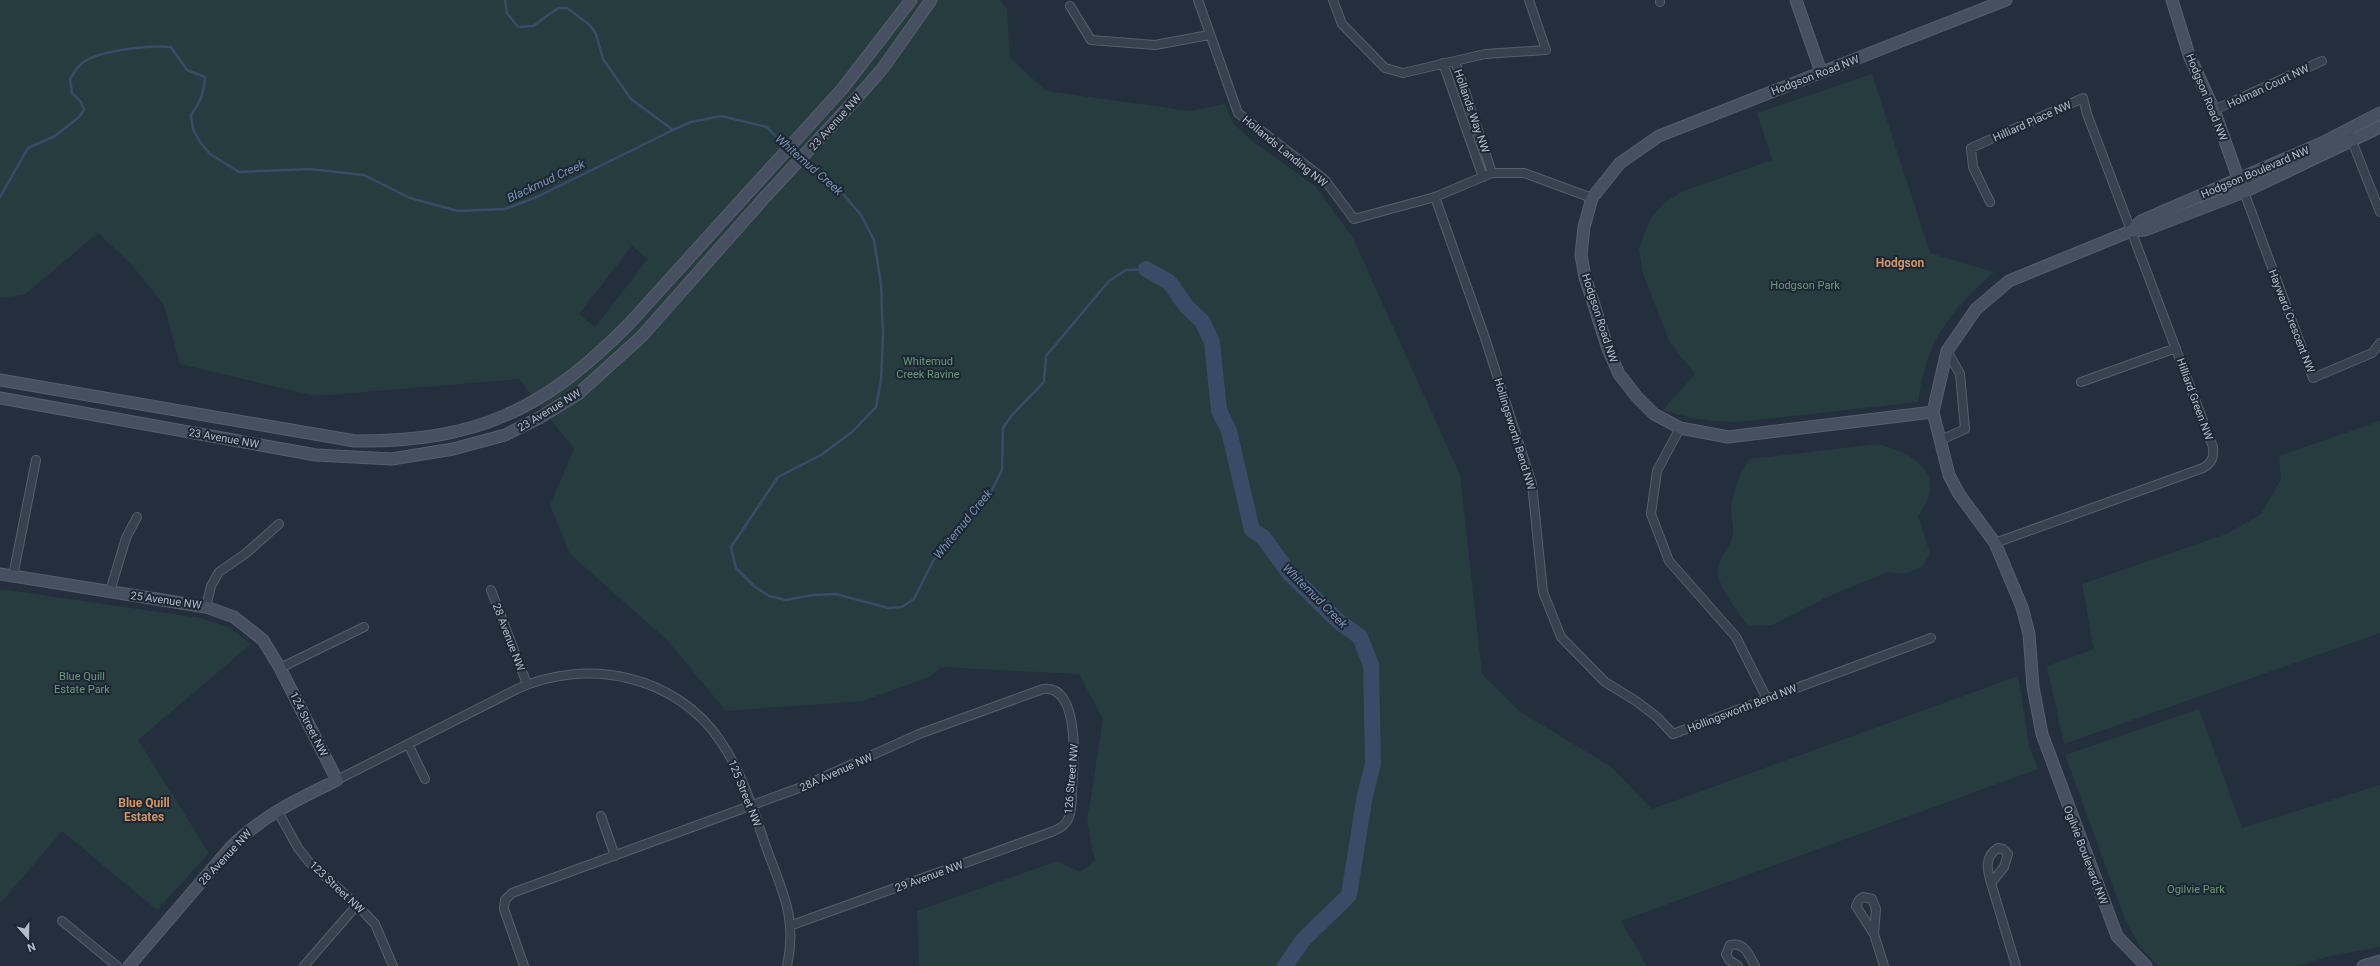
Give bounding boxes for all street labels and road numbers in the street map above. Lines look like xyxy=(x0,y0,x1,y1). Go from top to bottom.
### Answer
street label: Hodgson Road NW xyxy=(2183,52,2230,143)
street label: Hodgson Road NW xyxy=(1770,53,1861,98)
street label: Holman Court NW xyxy=(2225,62,2311,111)
street label: Hollands Way NW xyxy=(1451,68,1492,155)
street label: 23 Avenue NW xyxy=(807,91,864,153)
street label: Hilliard Place NW xyxy=(1991,98,2074,145)
street label: Hollands Landing NW xyxy=(1240,113,1330,190)
street label: Hodgson Boulevard NW xyxy=(2199,144,2311,201)
street label: Hayward Crescent NW xyxy=(2266,268,2317,375)
street label: Hodgson Road NW xyxy=(1579,272,1620,365)
street label: Hilliard Green NW xyxy=(2174,356,2215,442)
street label: Hollingsworth Bend NW xyxy=(1491,377,1538,492)
street label: 23 Avenue NW xyxy=(515,386,583,434)
street label: 23 Avenue NW xyxy=(188,426,260,451)
street label: 25 Avenue NW xyxy=(130,589,202,612)
street label: 28 Avenue NW xyxy=(490,602,527,673)
street label: Hollingsworth Bend NW xyxy=(1686,681,1799,735)
street label: 124 Street NW xyxy=(287,690,330,759)
street label: 126 Street NW xyxy=(1062,743,1081,815)
street label: 28A Avenue NW xyxy=(798,750,875,794)
street label: 125 Street NW xyxy=(725,758,764,829)
street label: Ogilvie Boulevard NW xyxy=(2061,804,2110,907)
street label: 28 Avenue NW xyxy=(196,827,255,888)
street label: 29 Avenue NW xyxy=(893,858,965,895)
street label: 123 Street NW xyxy=(306,859,367,916)

